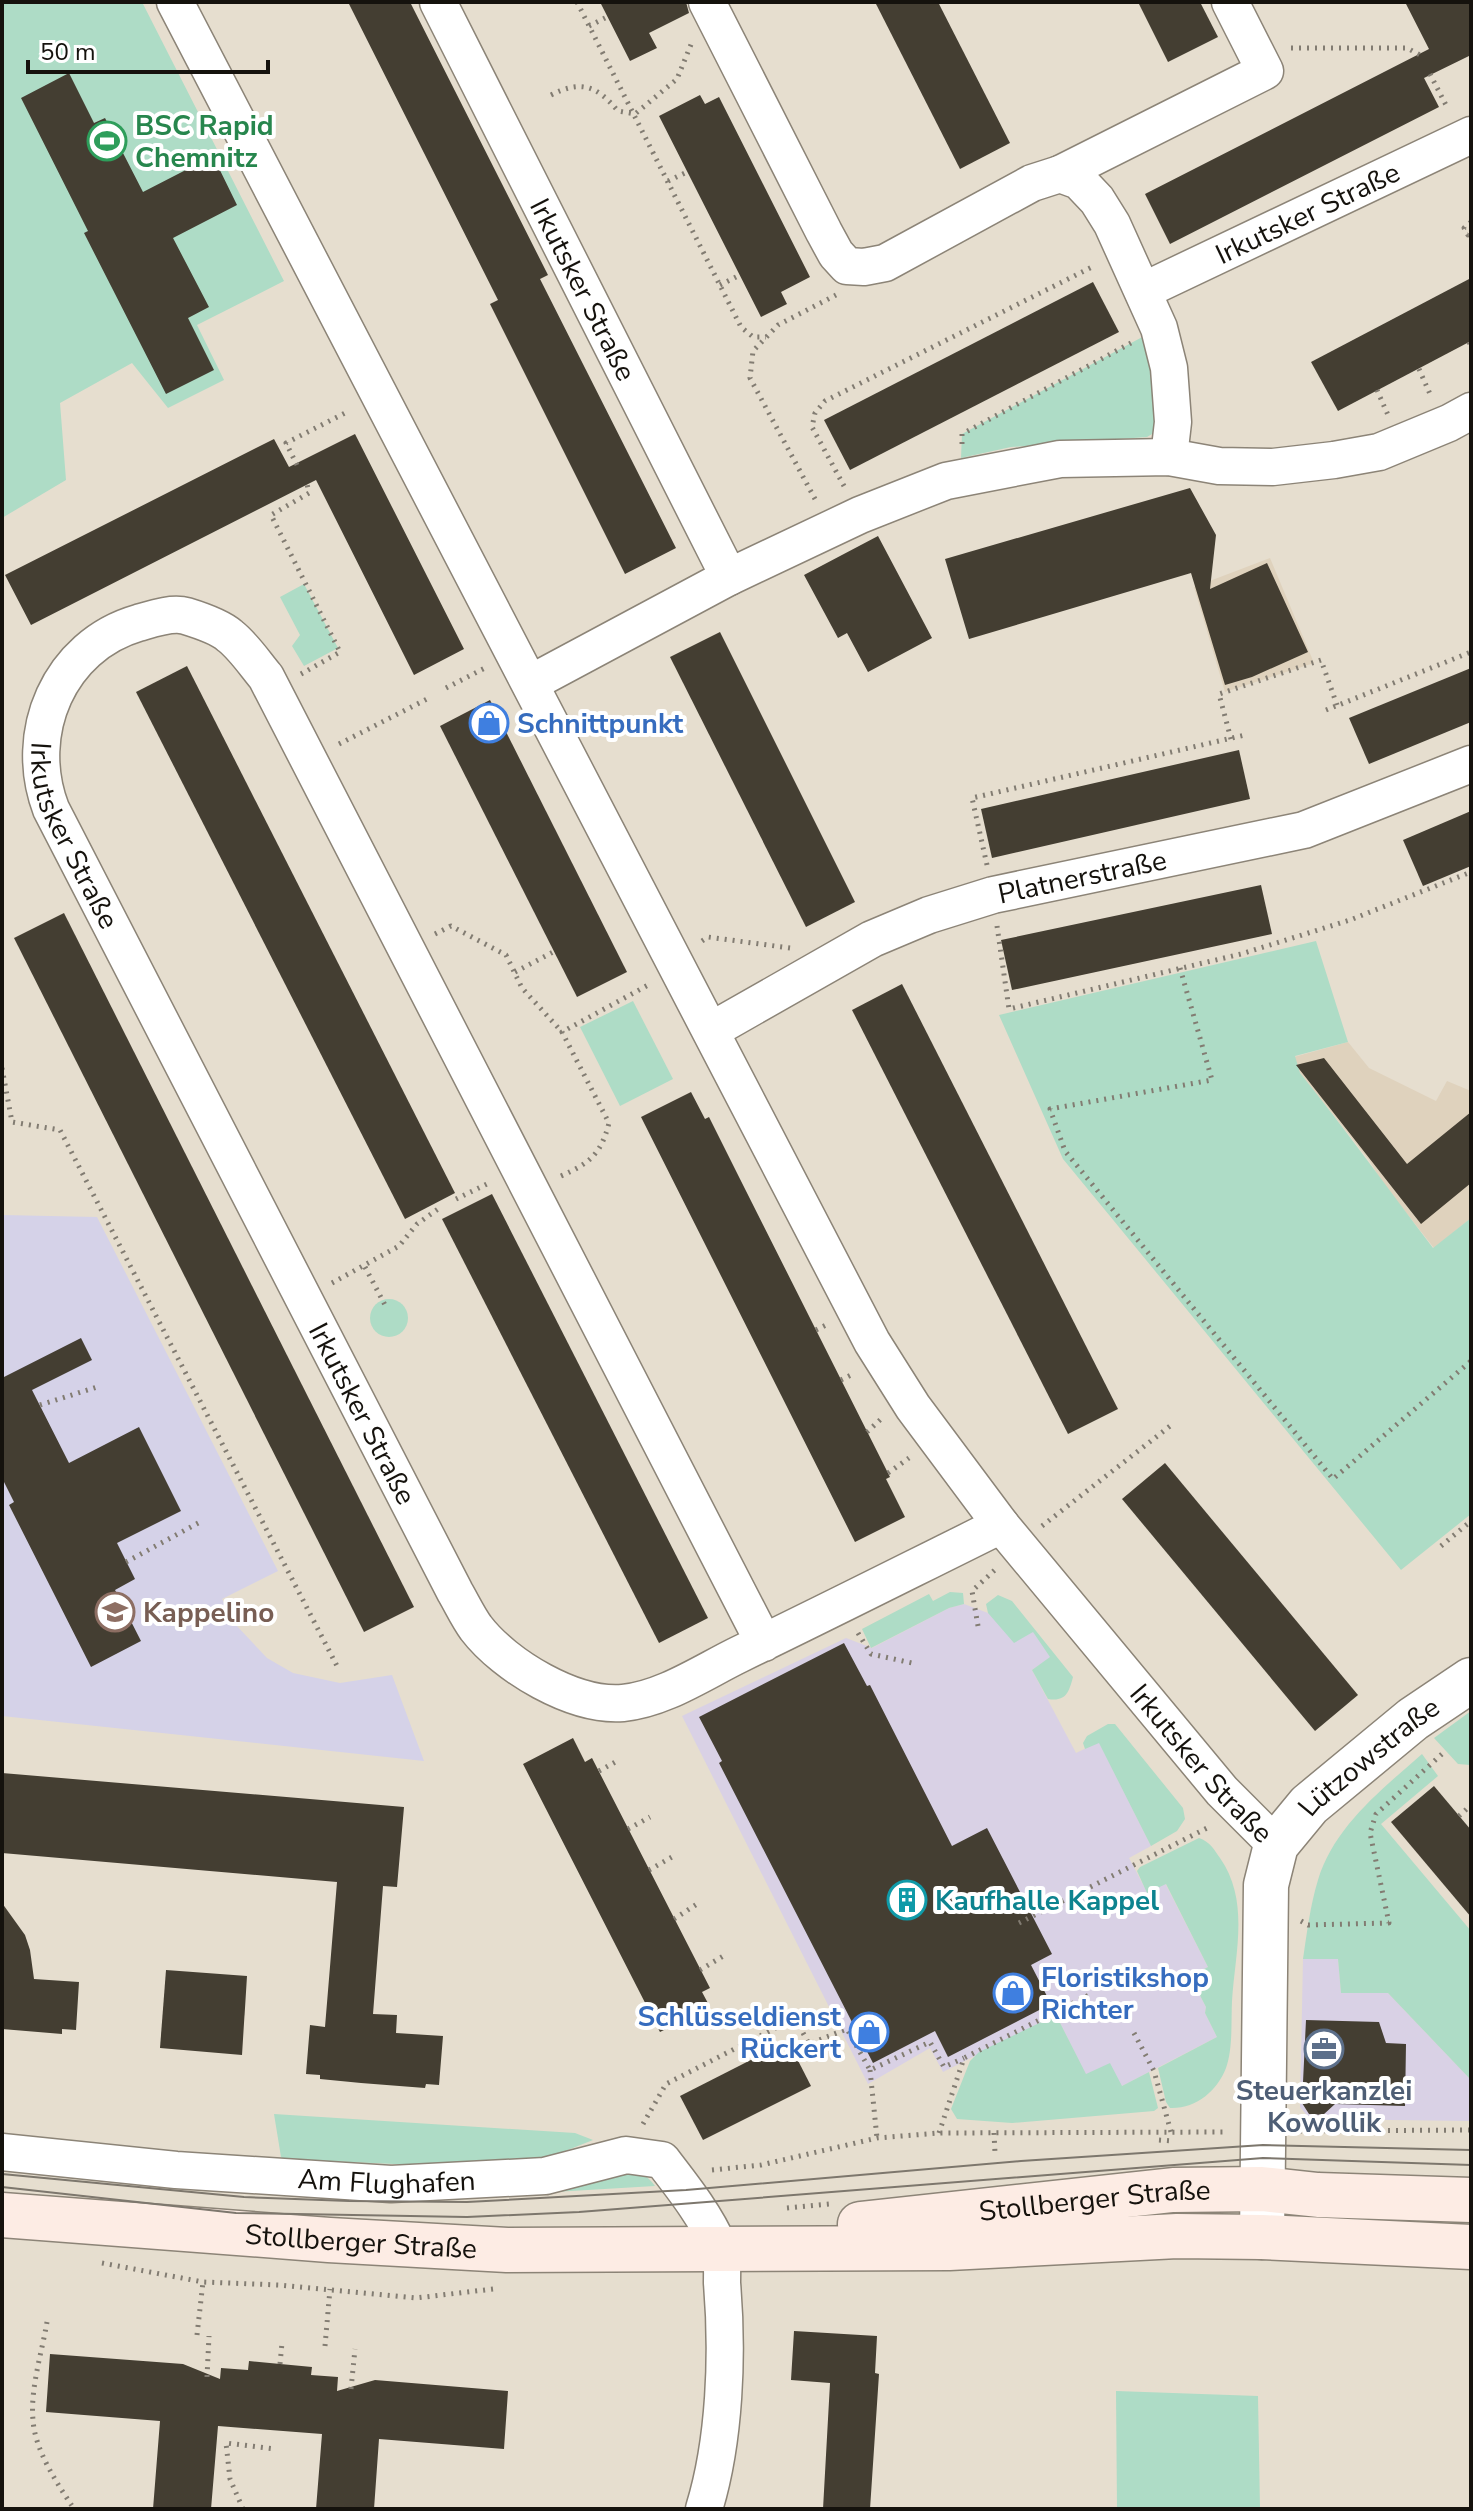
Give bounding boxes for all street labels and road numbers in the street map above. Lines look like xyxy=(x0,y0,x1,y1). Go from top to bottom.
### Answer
street label: Irkutsker Straße xyxy=(1209,154,1406,274)
street label: Irkutsker Straße xyxy=(520,192,645,388)
street label: Irkutsker Straße xyxy=(21,741,128,935)
street label: Platnerstraße xyxy=(995,841,1170,913)
street label: Irkutsker Straße xyxy=(299,1316,425,1511)
street label: Irkutsker Straße xyxy=(1121,1676,1281,1852)
street label: Lützowstraße xyxy=(1289,1689,1447,1825)
street label: Am Flughafen xyxy=(297,2160,476,2204)
street label: Stollberger Straße xyxy=(977,2172,1211,2231)
street label: Stollberger Straße xyxy=(244,2216,478,2268)

